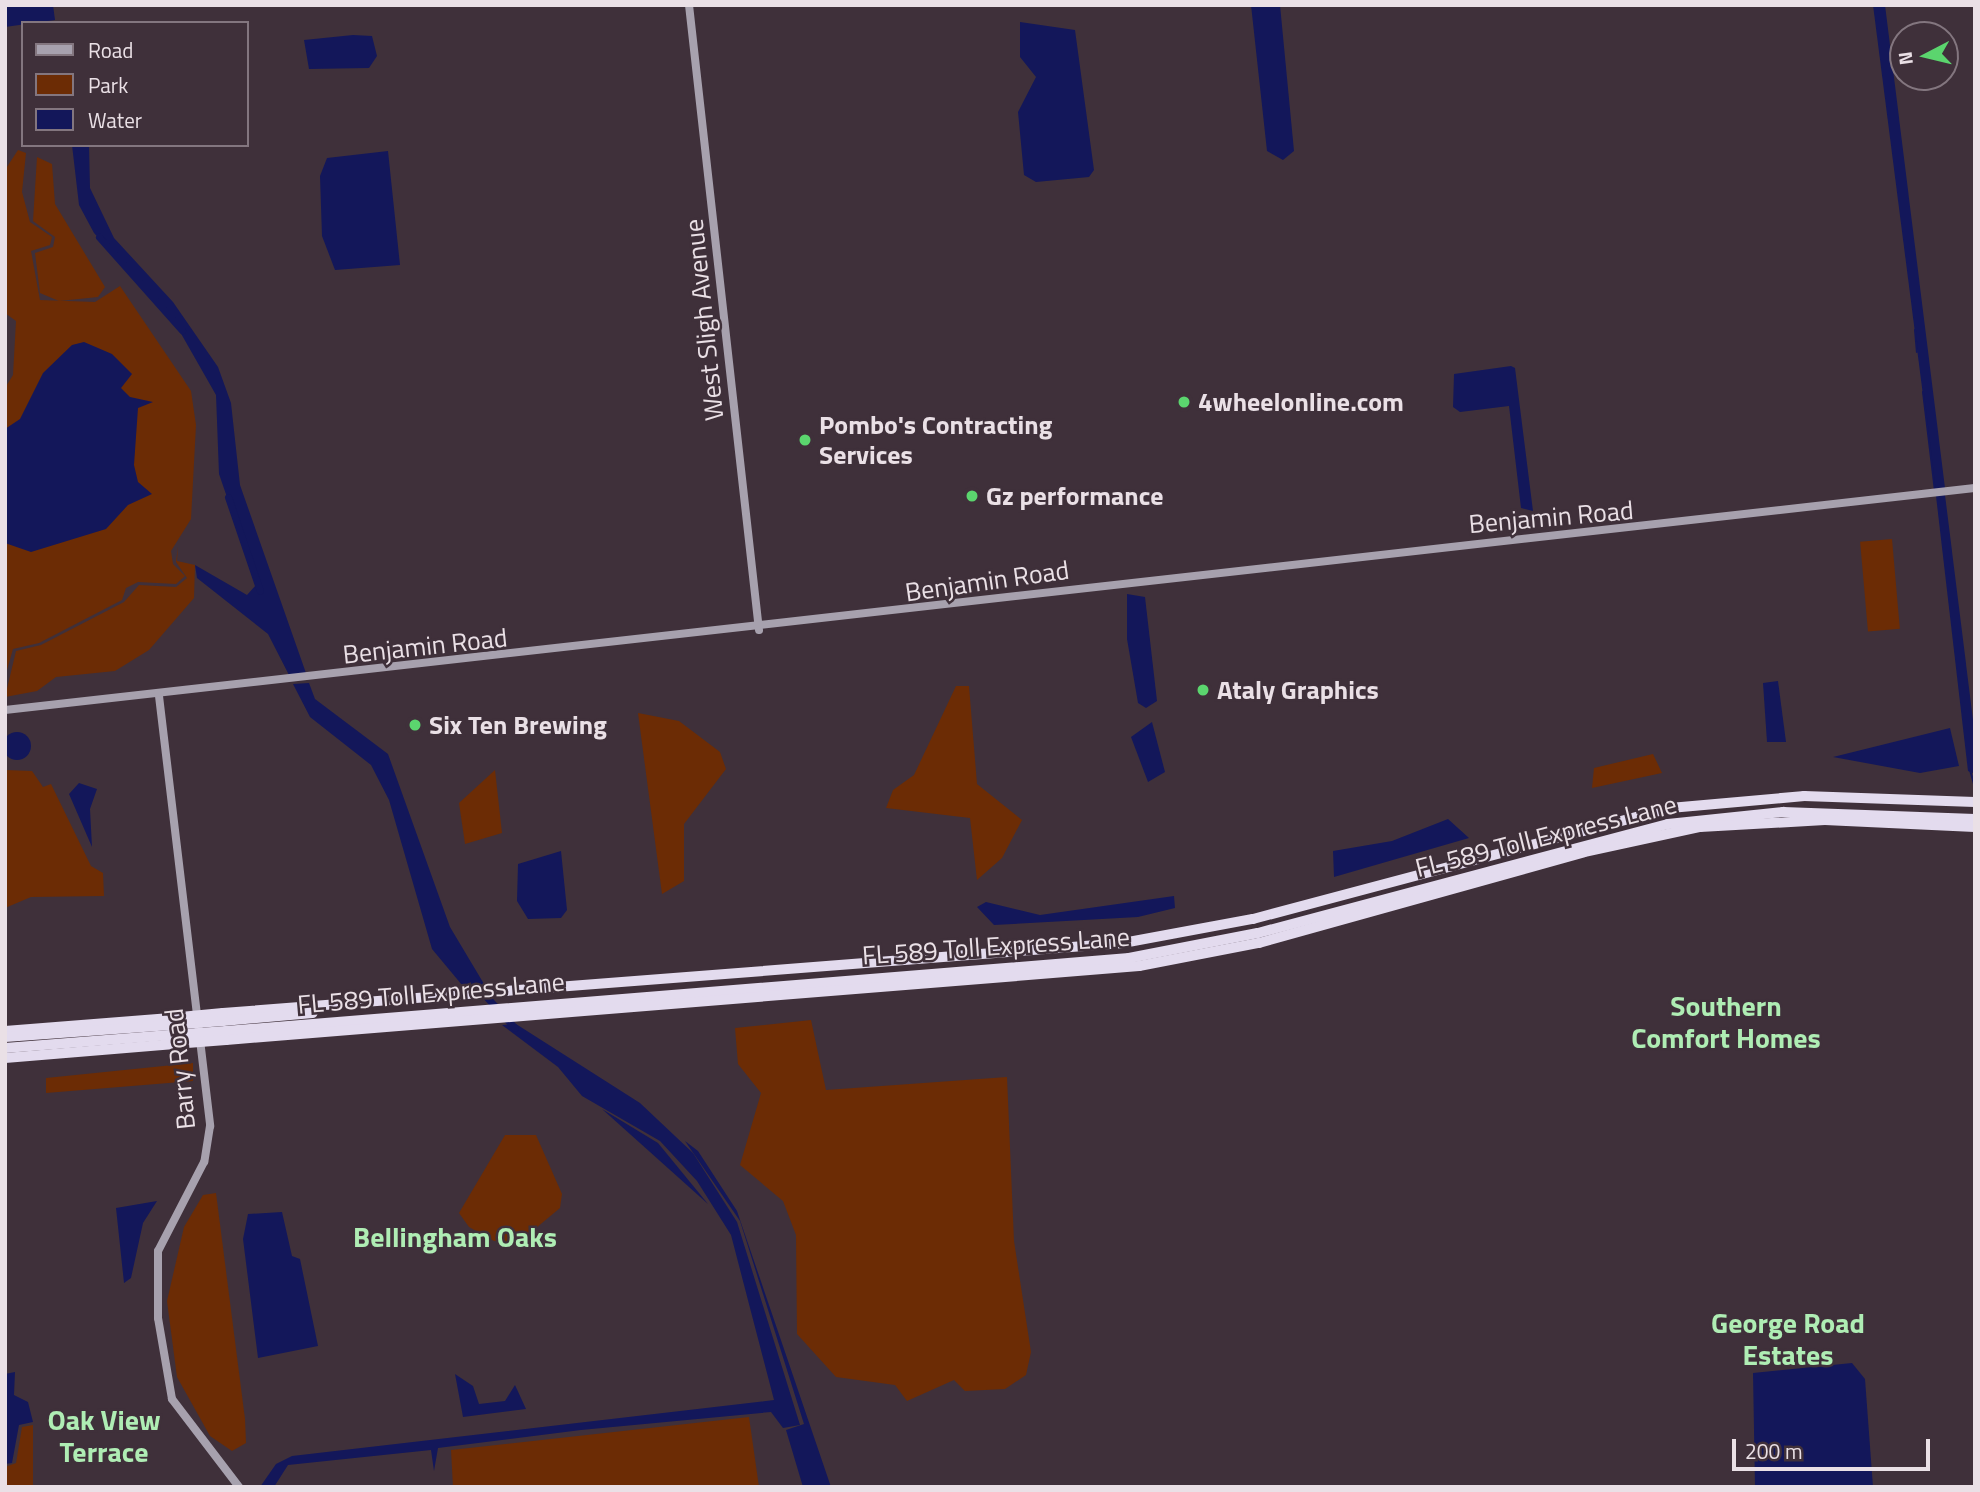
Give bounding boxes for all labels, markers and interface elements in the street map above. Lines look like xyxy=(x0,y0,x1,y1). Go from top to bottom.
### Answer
legend xyxy=(21,21,248,147)
north arrow xyxy=(1889,21,1959,91)
text: Road xyxy=(88,34,133,66)
text: N xyxy=(1889,50,1920,67)
text: Park xyxy=(88,69,128,101)
text: Water xyxy=(88,104,142,136)
street label: West Sligh Avenue xyxy=(678,218,730,422)
place label: 4wheelonline.com xyxy=(1198,386,1404,418)
marker: 4wheelonline.com xyxy=(1176,394,1192,410)
place label: Pombo's Contracting Services xyxy=(819,409,1052,471)
marker: Pombo's Contracting Services xyxy=(797,432,813,448)
place label: Gz performance xyxy=(986,480,1163,512)
marker: Gz performance xyxy=(964,488,980,504)
street label: Benjamin Road xyxy=(1467,494,1635,540)
street label: Benjamin Road xyxy=(903,554,1071,608)
street label: Benjamin Road xyxy=(341,622,509,670)
place label: Ataly Graphics xyxy=(1217,674,1379,706)
marker: Ataly Graphics xyxy=(1195,682,1211,698)
place label: Six Ten Brewing xyxy=(429,709,607,741)
marker: Six Ten Brewing xyxy=(407,717,423,733)
street label: FL 589 Toll Express Lane xyxy=(1412,788,1680,884)
street label: FL 589 Toll Express Lane xyxy=(861,921,1131,971)
street label: FL 589 Toll Express Lane xyxy=(296,966,566,1020)
district label: Southern Comfort Homes xyxy=(1631,989,1821,1055)
street label: Barry Road xyxy=(158,1007,202,1131)
district label: Bellingham Oaks xyxy=(353,1220,557,1254)
district label: George Road Estates xyxy=(1711,1306,1865,1372)
district label: Oak View Terrace xyxy=(47,1403,161,1469)
scale bar xyxy=(1735,1426,1933,1470)
text: 200 m xyxy=(1745,1435,1802,1467)

